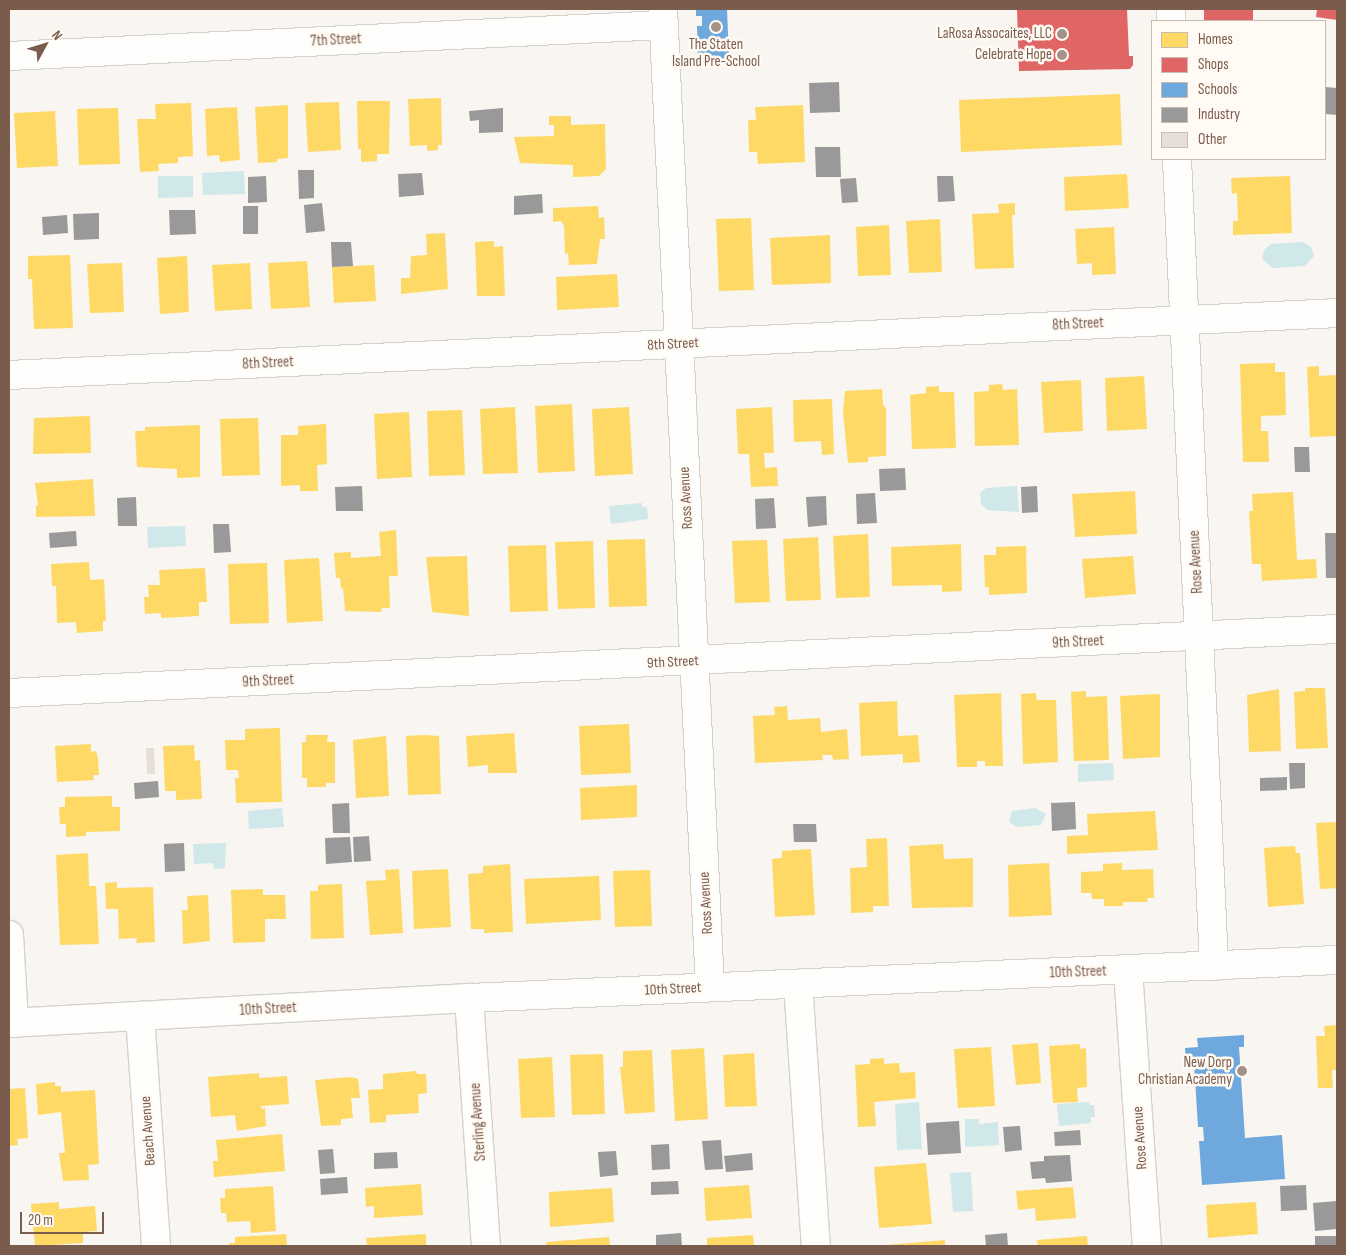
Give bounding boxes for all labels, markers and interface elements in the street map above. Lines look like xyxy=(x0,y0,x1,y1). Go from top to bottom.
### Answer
north arrow xyxy=(20,20,70,70)
legend xyxy=(1151,20,1326,160)
marker: The Staten Island Pre-School xyxy=(710,21,722,33)
place label: LaRosa Assocaites, LLC xyxy=(937,25,1052,43)
text: N xyxy=(48,27,66,43)
marker: LaRosa Assocaites, LLC xyxy=(1056,28,1068,40)
street label: 7th Street xyxy=(310,30,362,50)
text: Homes xyxy=(1198,30,1233,49)
place label: The Staten Island Pre-School xyxy=(672,35,760,70)
place label: Celebrate Hope xyxy=(975,46,1052,64)
marker: Celebrate Hope xyxy=(1056,49,1068,61)
text: Shops xyxy=(1198,55,1229,74)
text: Schools xyxy=(1198,80,1237,99)
text: Industry xyxy=(1198,105,1240,124)
text: Other xyxy=(1198,130,1227,149)
street label: 8th Street xyxy=(1052,314,1104,334)
street label: 8th Street xyxy=(647,334,699,354)
street label: 8th Street xyxy=(242,353,294,373)
street label: Ross Avenue xyxy=(675,466,697,530)
street label: Rose Avenue xyxy=(1185,530,1207,594)
street label: 9th Street xyxy=(1052,632,1104,652)
street label: 9th Street xyxy=(647,652,699,672)
street label: 9th Street xyxy=(242,671,294,691)
street label: Ross Avenue xyxy=(695,871,717,935)
street label: 10th Street xyxy=(1049,962,1107,982)
street label: 10th Street xyxy=(644,979,702,999)
street label: 10th Street xyxy=(239,999,297,1019)
place label: New Dorp Christian Academy xyxy=(1138,1053,1232,1088)
marker: New Dorp Christian Academy xyxy=(1236,1065,1248,1077)
street label: Sterling Avenue xyxy=(466,1082,490,1162)
street label: Beach Avenue xyxy=(137,1095,159,1167)
street label: Rose Avenue xyxy=(1129,1106,1151,1170)
scale bar xyxy=(22,1202,106,1234)
text: 20 m xyxy=(28,1211,53,1230)

